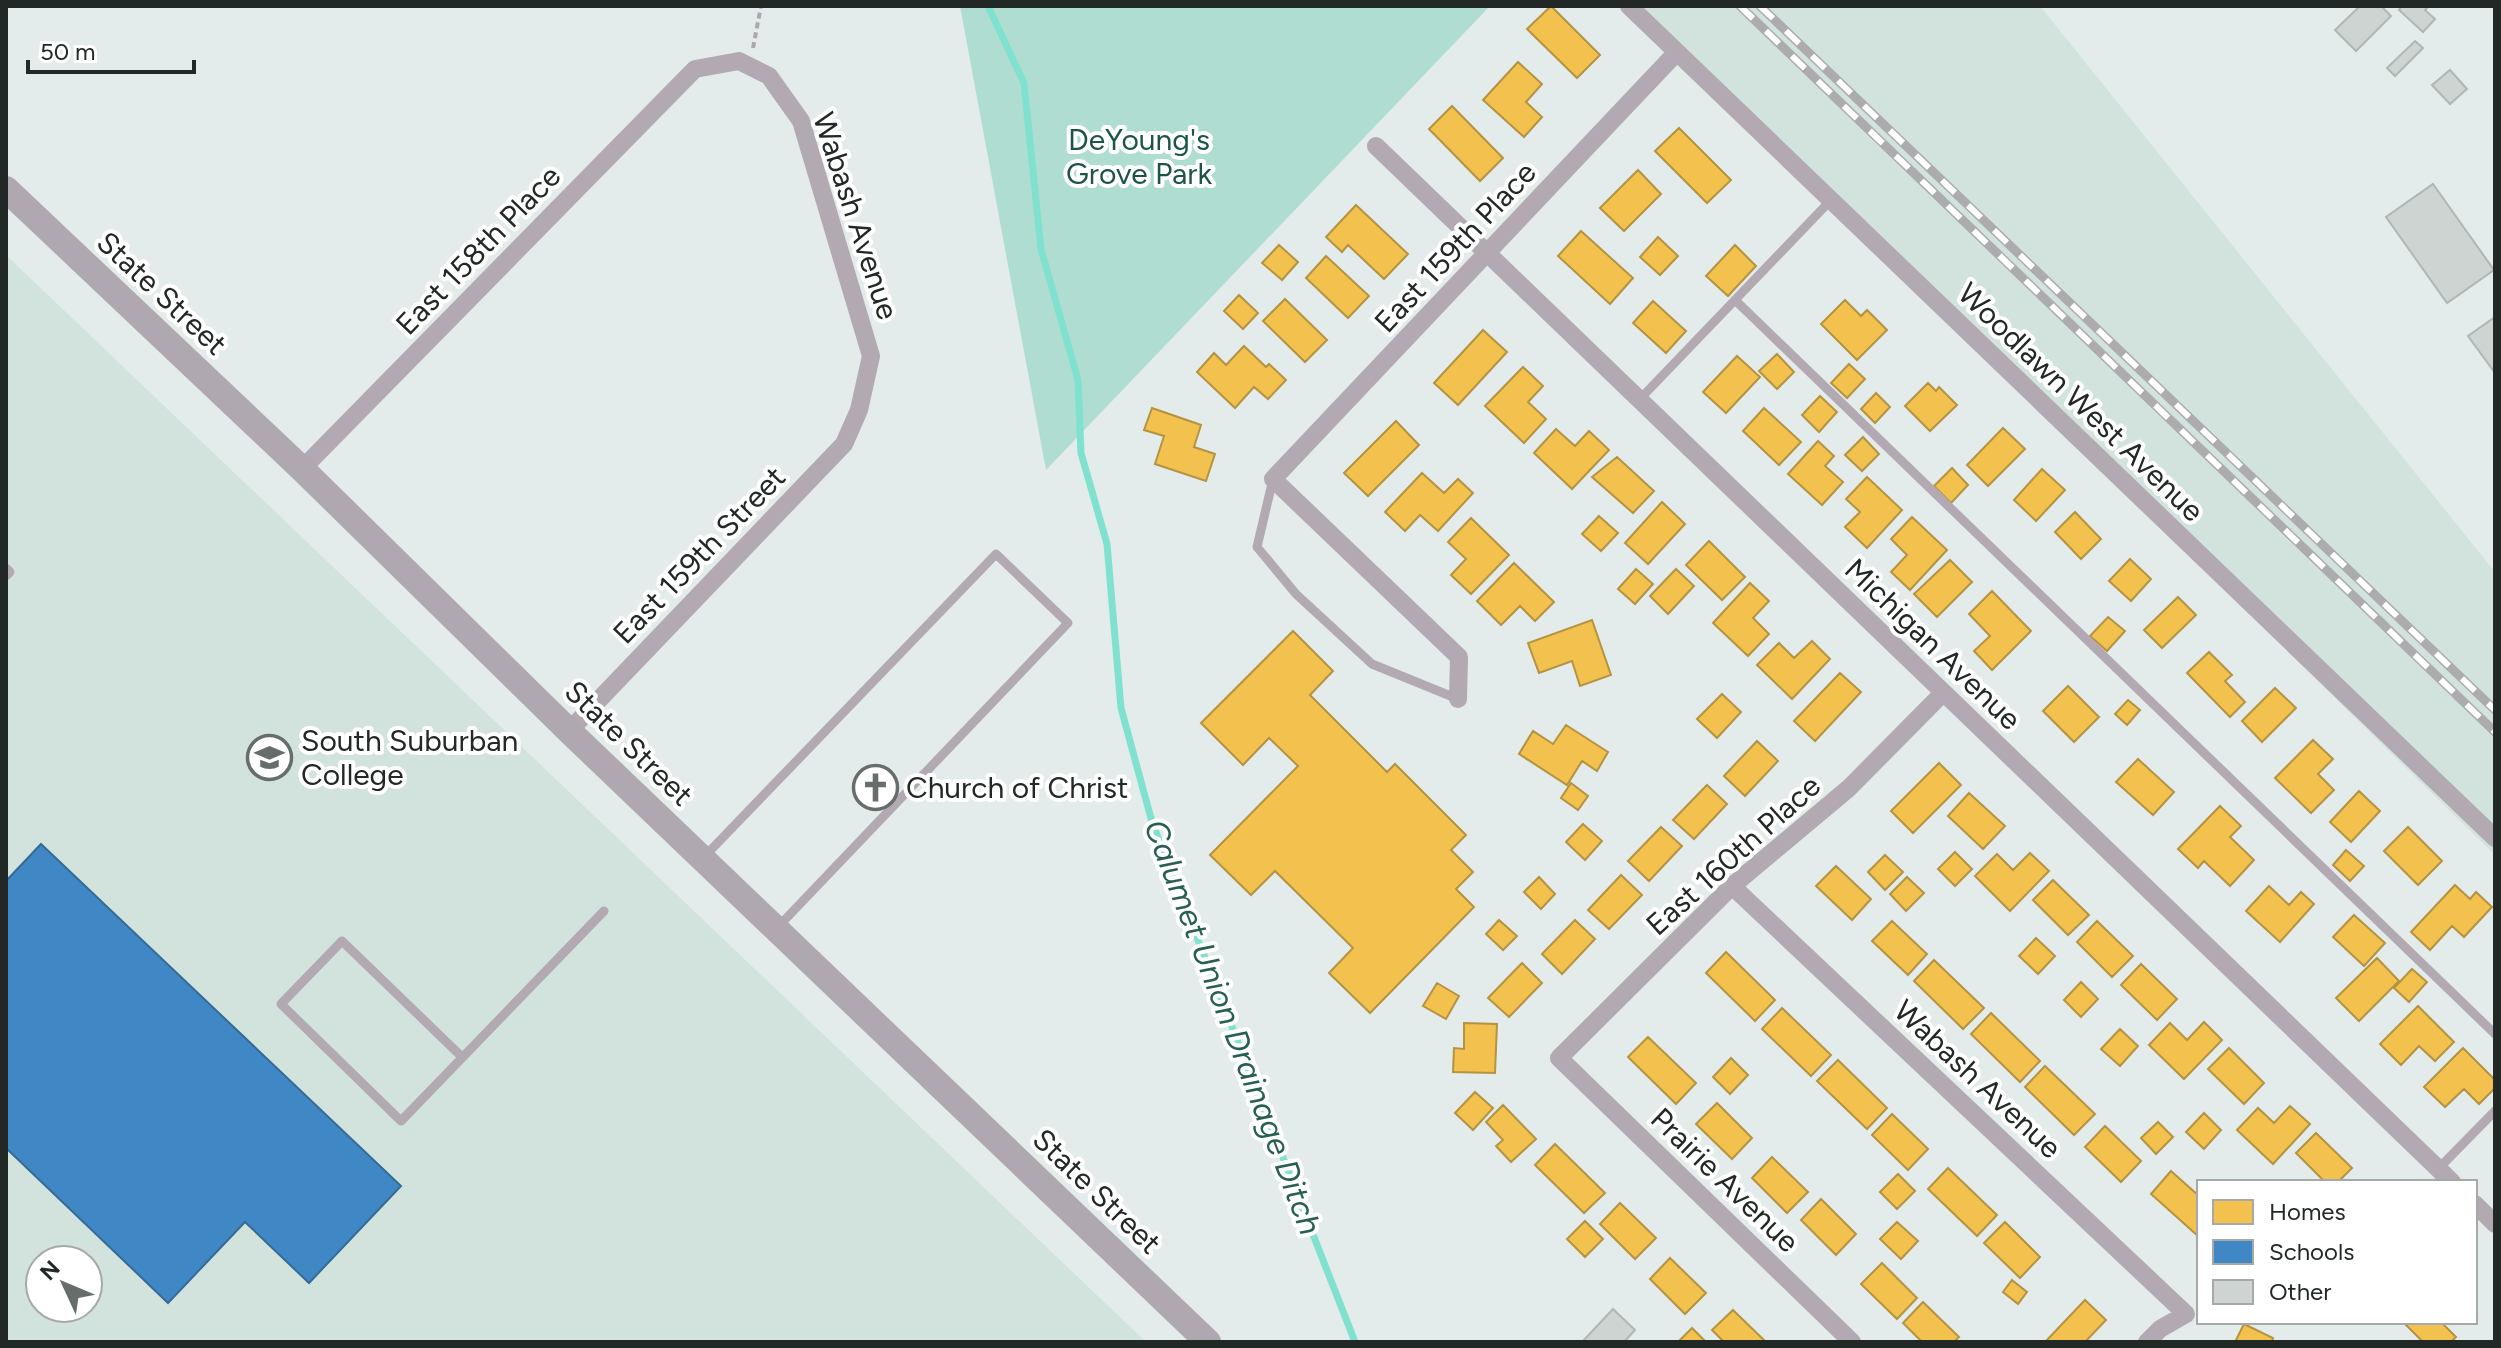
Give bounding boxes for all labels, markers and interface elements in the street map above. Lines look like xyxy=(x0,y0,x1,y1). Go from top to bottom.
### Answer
scale bar xyxy=(28,24,194,74)
text: 50 m xyxy=(40,37,96,66)
street label: Wabash Avenue xyxy=(805,108,907,324)
park label: DeYoung's Grove Park xyxy=(1066,121,1212,192)
street label: East 159th Place xyxy=(1367,154,1543,340)
street label: East 158th Place xyxy=(388,158,568,342)
street label: State Street xyxy=(89,224,235,362)
street label: Woodlawn West Avenue xyxy=(1950,275,2212,529)
street label: East 159th Street xyxy=(605,459,793,651)
street label: Michigan Avenue xyxy=(1837,551,2029,737)
street label: State Street xyxy=(557,673,701,813)
place label: South Suburban College xyxy=(301,722,518,793)
school or university icon: South Suburban College xyxy=(246,733,294,781)
church icon: Church of Christ xyxy=(851,763,899,811)
street label: East 160th Place xyxy=(1638,767,1828,943)
place label: Church of Christ xyxy=(906,769,1128,806)
water label: Calumet Union Drainage Ditch xyxy=(1136,814,1330,1240)
street label: Wabash Avenue xyxy=(1887,992,2069,1166)
street label: Prairie Avenue xyxy=(1643,1100,1807,1260)
street label: State Street xyxy=(1025,1121,1169,1261)
legend xyxy=(2197,1180,2477,1324)
text: Homes xyxy=(2269,1197,2346,1226)
text: Schools xyxy=(2269,1237,2354,1266)
north arrow xyxy=(24,1244,104,1324)
text: N xyxy=(34,1255,66,1286)
text: Other xyxy=(2269,1277,2331,1306)

